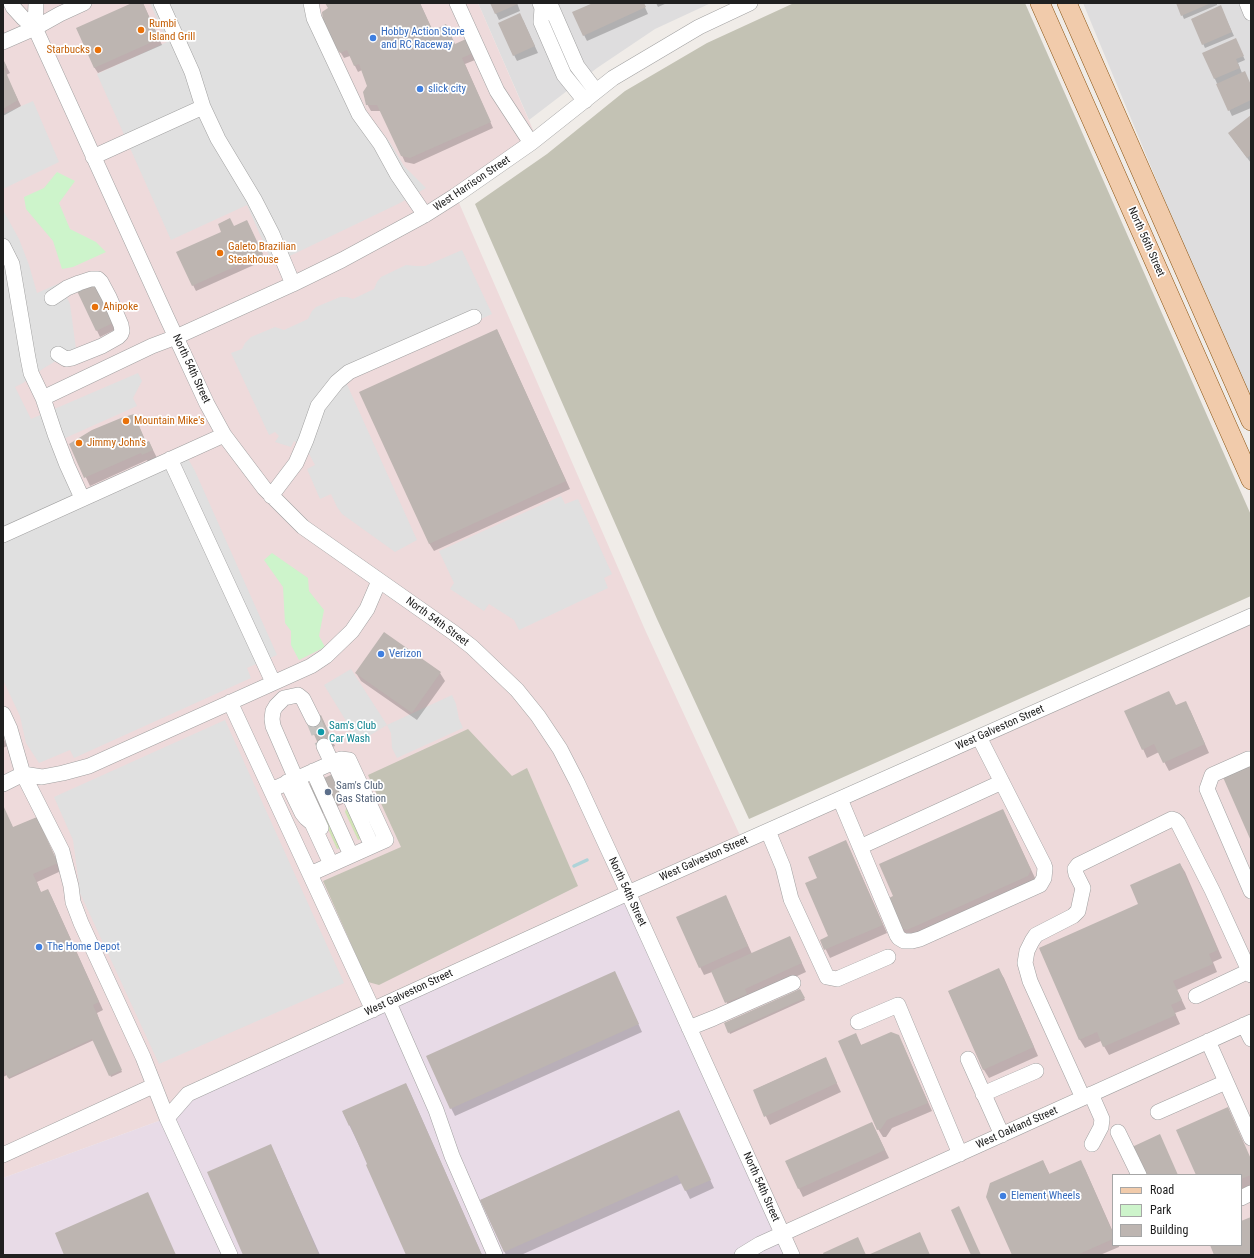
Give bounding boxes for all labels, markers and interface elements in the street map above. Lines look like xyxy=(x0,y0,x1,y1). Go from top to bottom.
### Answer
place label: Rumbi Island Grill xyxy=(149,17,195,43)
marker: Rumbi Island Grill xyxy=(136,25,146,35)
place label: Hobby Action Store and RC Raceway xyxy=(381,25,465,51)
marker: Hobby Action Store and RC Raceway xyxy=(368,33,378,43)
place label: Starbucks xyxy=(47,43,90,57)
marker: Starbucks xyxy=(93,45,103,55)
place label: slick city xyxy=(428,82,466,96)
marker: slick city xyxy=(415,84,425,94)
street label: West Harrison Street xyxy=(431,153,513,215)
street label: North 56th Street xyxy=(1125,205,1167,279)
place label: Galeto Brazilian Steakhouse xyxy=(228,240,296,266)
marker: Galeto Brazilian Steakhouse xyxy=(215,248,225,258)
place label: Ahipoke xyxy=(103,300,138,314)
marker: Ahipoke xyxy=(90,302,100,312)
street label: North 54th Street xyxy=(169,332,213,406)
place label: Mountain Mike's xyxy=(134,414,205,428)
marker: Mountain Mike's xyxy=(121,416,131,426)
place label: Jimmy John's xyxy=(87,436,146,450)
marker: Jimmy John's xyxy=(74,438,84,448)
street label: North 54th Street xyxy=(403,595,471,649)
place label: Verizon xyxy=(389,647,422,661)
marker: Verizon xyxy=(376,649,386,659)
street label: West Galveston Street xyxy=(954,703,1046,753)
place label: Sam's Club Car Wash xyxy=(329,719,376,745)
marker: Sam's Club Car Wash xyxy=(316,727,326,737)
place label: Sam's Club Gas Station xyxy=(336,779,386,805)
marker: Sam's Club Gas Station xyxy=(323,787,333,797)
street label: West Galveston Street xyxy=(658,834,750,884)
street label: North 54th Street xyxy=(605,855,649,929)
place label: The Home Depot xyxy=(47,940,120,954)
marker: The Home Depot xyxy=(34,942,44,952)
street label: West Galveston Street xyxy=(363,967,455,1019)
street label: West Oakland Street xyxy=(974,1104,1060,1152)
street label: North 54th Street xyxy=(740,1150,782,1224)
legend xyxy=(1112,1174,1242,1246)
text: Road xyxy=(1150,1183,1174,1197)
place label: Element Wheels xyxy=(1011,1189,1080,1203)
marker: Element Wheels xyxy=(998,1191,1008,1201)
text: Park xyxy=(1150,1203,1171,1217)
text: Building xyxy=(1150,1223,1188,1237)

